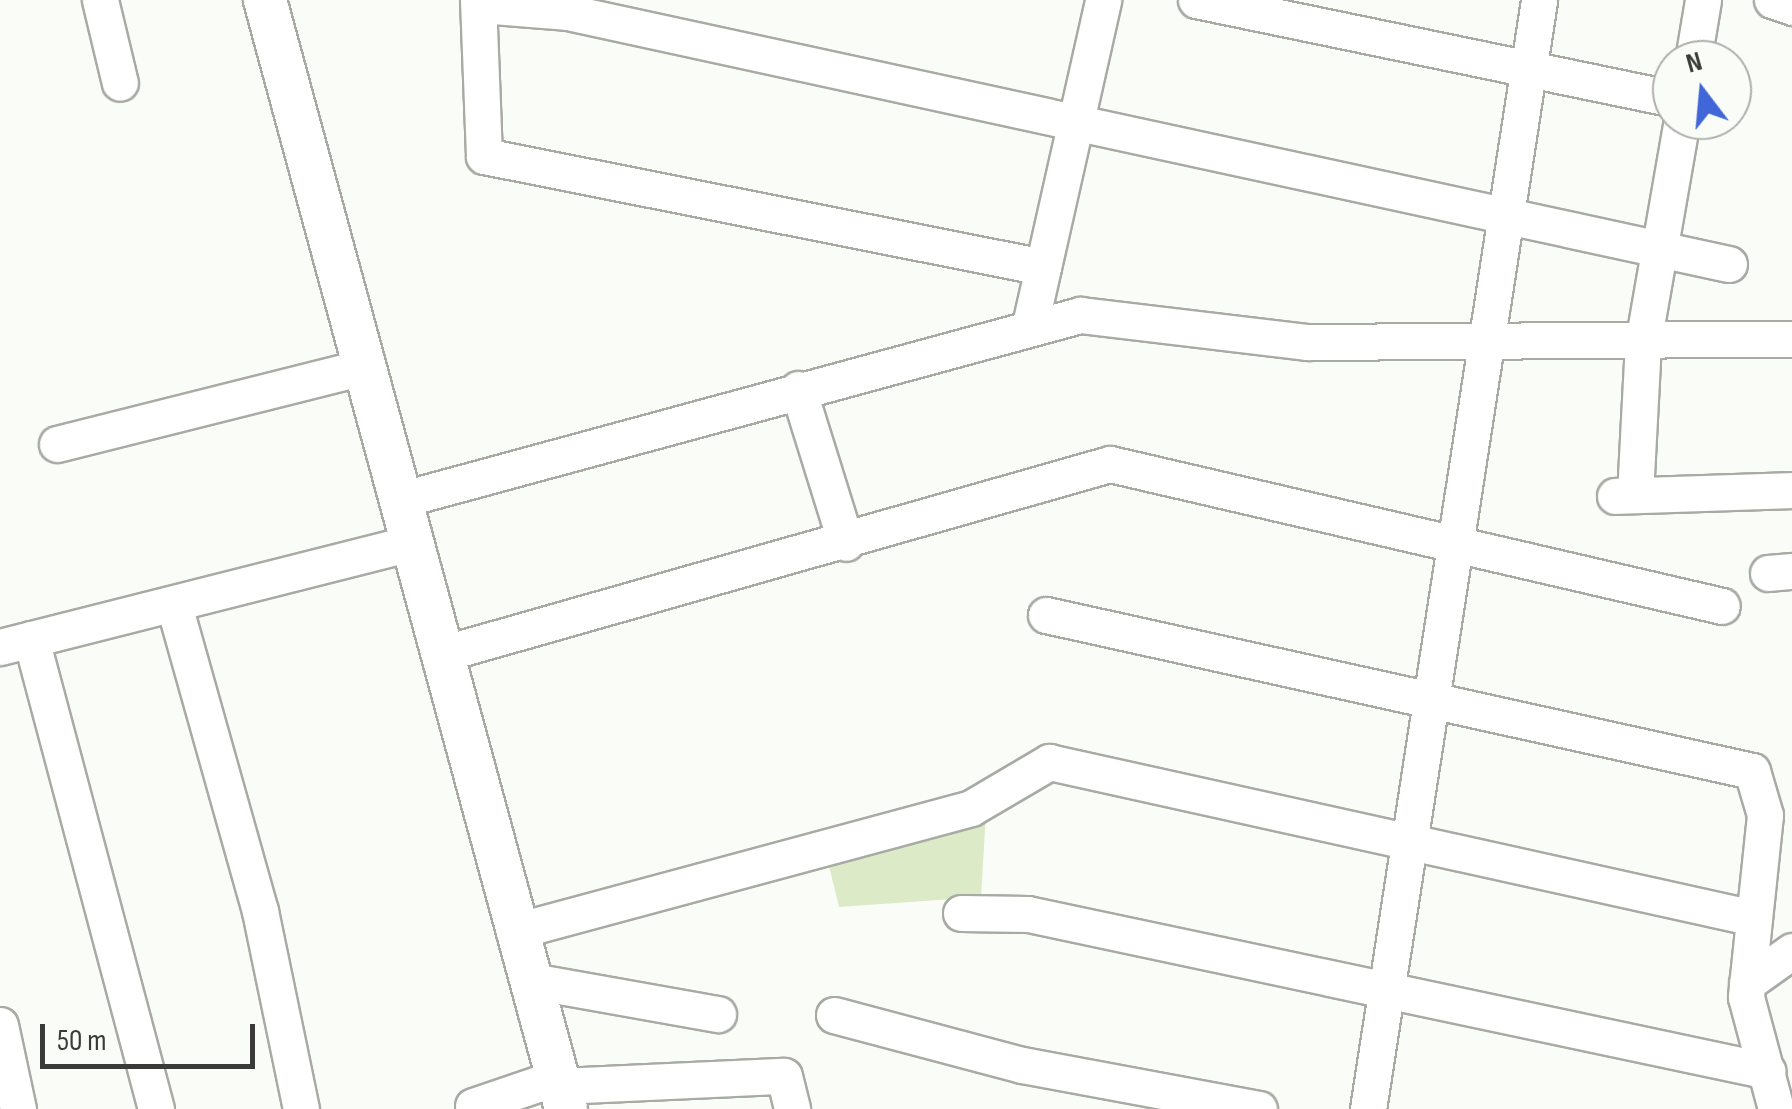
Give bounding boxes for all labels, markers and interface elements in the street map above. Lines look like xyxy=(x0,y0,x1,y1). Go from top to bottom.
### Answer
north arrow xyxy=(1652,40,1752,140)
text: N xyxy=(1682,45,1706,81)
scale bar xyxy=(45,1004,260,1066)
text: 50 m xyxy=(57,1023,106,1059)

